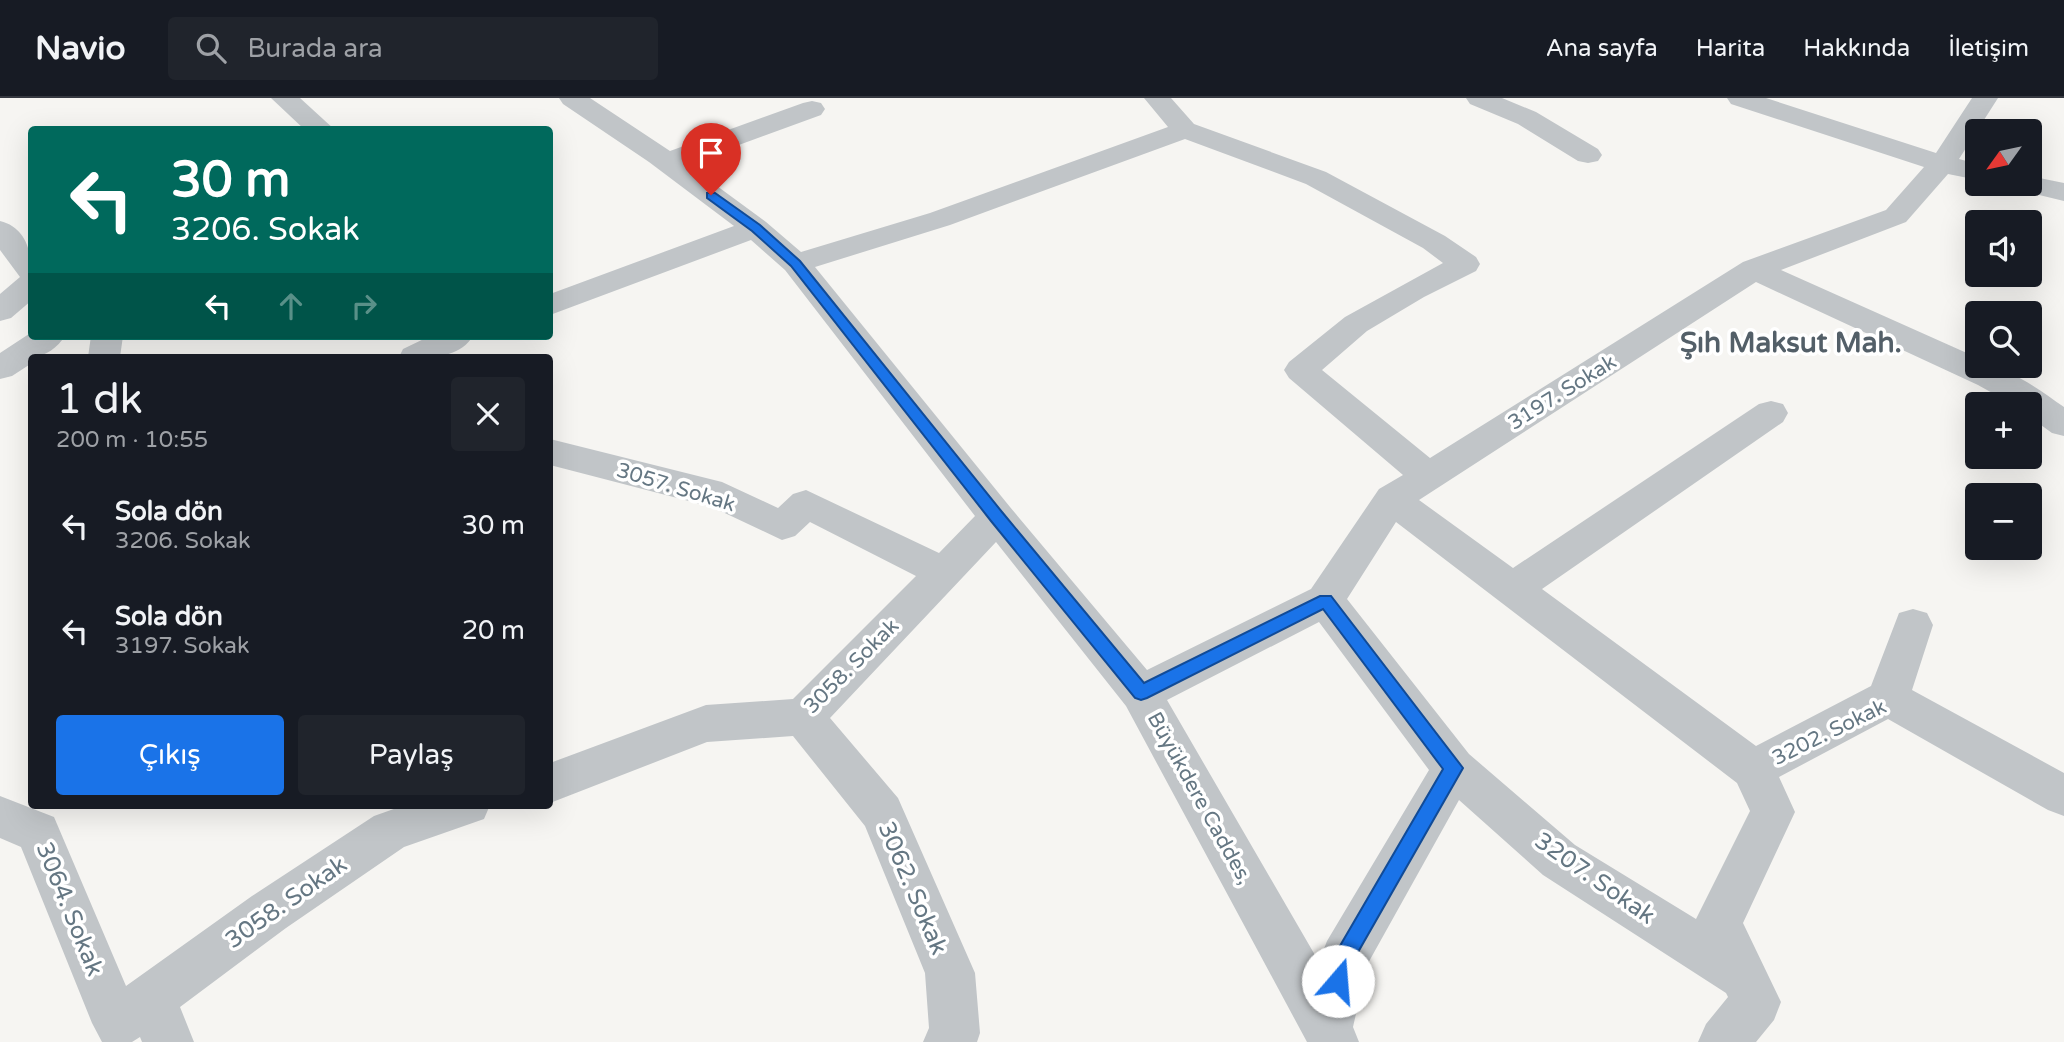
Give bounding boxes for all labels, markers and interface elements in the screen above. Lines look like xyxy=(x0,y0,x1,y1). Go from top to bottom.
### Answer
search box xyxy=(168,17,658,80)
text: Navio xyxy=(35,29,126,68)
icon: search xyxy=(192,29,230,67)
text: Burada ara xyxy=(248,33,383,64)
text: Ana sayfa xyxy=(1546,34,1658,63)
text: Harita xyxy=(1696,34,1765,63)
text: Hakkında xyxy=(1803,34,1910,63)
text: İletişim xyxy=(1948,34,2029,63)
north arrow xyxy=(1965,119,2042,196)
map controls xyxy=(1965,119,2042,560)
pin xyxy=(681,123,741,195)
icon: arrive xyxy=(692,134,730,172)
text: 30 m xyxy=(171,151,290,210)
icon: left xyxy=(56,154,147,245)
button: sound xyxy=(1965,210,2042,287)
text: 3206. Sokak xyxy=(171,211,360,249)
icon: left xyxy=(199,287,237,325)
icon: ahead xyxy=(272,287,310,325)
icon: right xyxy=(345,287,383,325)
button: search xyxy=(1965,301,2042,378)
district label: Şıh Maksut Mah. xyxy=(1680,326,1902,360)
street label: 3197. Sokak xyxy=(1504,349,1621,436)
text: 1 dk xyxy=(56,374,143,425)
button: close xyxy=(451,377,525,451)
button: + xyxy=(1965,392,2042,469)
text: 200 m · 10:55 xyxy=(56,426,208,454)
street label: 3057. Sokak xyxy=(613,458,738,517)
button: − xyxy=(1965,483,2042,560)
text: Sola dön xyxy=(115,496,223,527)
icon: left xyxy=(56,507,94,545)
text: 30 m xyxy=(462,510,525,541)
text: 3206. Sokak xyxy=(115,527,251,555)
text: Sola dön xyxy=(115,601,223,632)
icon: left xyxy=(56,612,94,650)
street label: 3058. Sokak xyxy=(799,614,904,719)
text: 20 m xyxy=(462,615,525,646)
text: 3197. Sokak xyxy=(115,632,250,660)
street label: 3202. Sokak xyxy=(1768,694,1890,771)
street label: Büyükdere Caddes, xyxy=(1142,708,1257,889)
button: Çıkış xyxy=(56,715,284,795)
button: Paylaş xyxy=(298,715,525,795)
street label: 3062. Sokak xyxy=(872,817,954,959)
street label: 3207. Sokak xyxy=(1529,826,1661,931)
street label: 3064. Sokak xyxy=(30,838,109,980)
street label: 3058. Sokak xyxy=(220,850,353,955)
position arrow xyxy=(1301,944,1375,1018)

